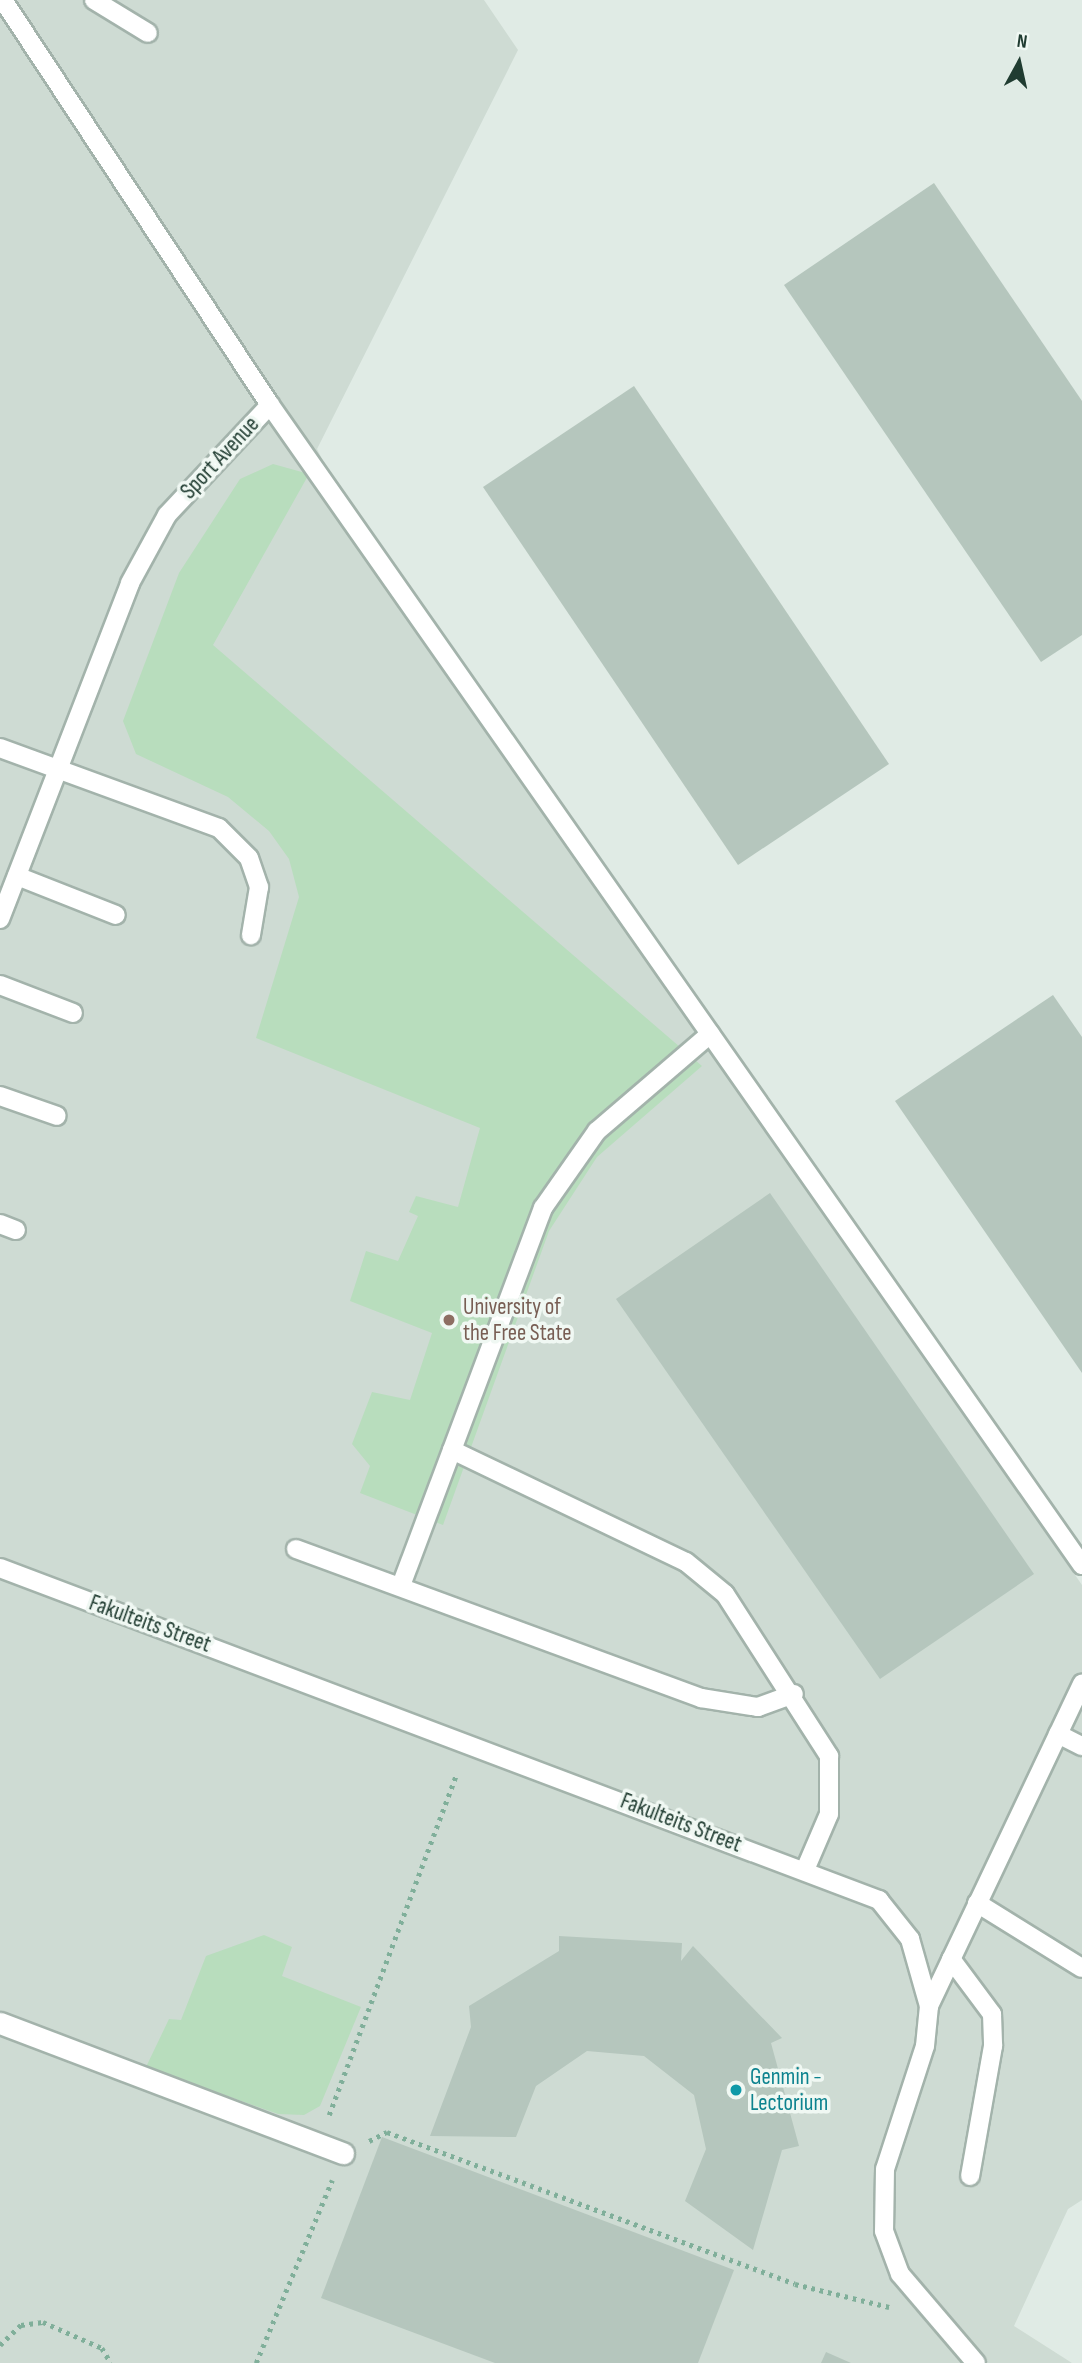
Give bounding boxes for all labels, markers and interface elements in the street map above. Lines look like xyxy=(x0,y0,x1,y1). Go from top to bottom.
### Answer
north arrow xyxy=(984,28,1054,98)
text: N xyxy=(1015,30,1029,54)
street label: Sport Avenue xyxy=(175,411,265,505)
place label: University of the Free State xyxy=(463,1293,572,1347)
marker: University of the Free State xyxy=(441,1312,457,1328)
street label: Fakulteits Street xyxy=(85,1589,215,1659)
street label: Fakulteits Street xyxy=(617,1787,745,1859)
place label: Genmin - Lectorium xyxy=(750,2063,828,2117)
marker: Genmin - Lectorium xyxy=(728,2082,744,2098)

